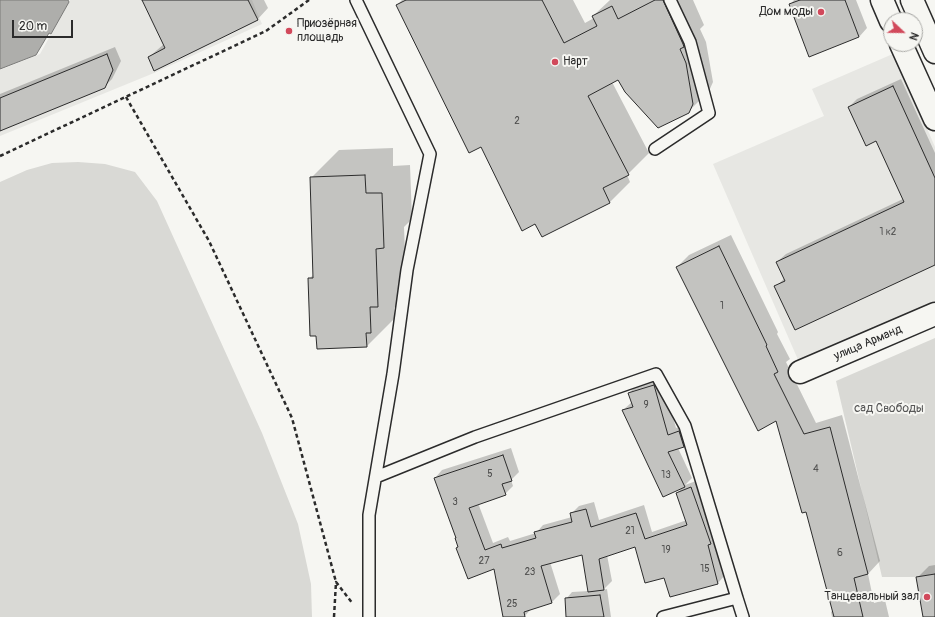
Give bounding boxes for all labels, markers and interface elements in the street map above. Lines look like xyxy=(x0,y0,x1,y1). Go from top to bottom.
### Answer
place label: Дом моды xyxy=(760,5,813,19)
marker: Дом моды xyxy=(816,7,826,17)
scale bar xyxy=(14,12,75,38)
north arrow xyxy=(883,12,923,52)
place label: Приозёрная площадь xyxy=(297,17,357,45)
text: 20 m xyxy=(19,19,47,34)
marker: Приозёрная площадь xyxy=(284,26,294,36)
text: N xyxy=(906,30,921,42)
place label: Нарт xyxy=(563,55,588,69)
marker: Нарт xyxy=(550,57,560,67)
house number: 2 xyxy=(514,115,520,127)
house number: 1 к2 xyxy=(880,226,896,238)
house number: 1 xyxy=(720,300,724,312)
street label: улица Арманд xyxy=(832,322,904,364)
house number: 9 xyxy=(643,399,649,411)
park label: сад Свободы xyxy=(854,402,924,416)
house number: 4 xyxy=(813,463,819,475)
house number: 5 xyxy=(487,468,493,480)
house number: 13 xyxy=(661,469,671,481)
house number: 3 xyxy=(452,496,458,508)
house number: 21 xyxy=(625,525,635,537)
house number: 19 xyxy=(661,544,671,556)
house number: 6 xyxy=(837,547,843,559)
house number: 27 xyxy=(479,555,489,567)
house number: 15 xyxy=(700,563,710,575)
house number: 23 xyxy=(525,566,535,578)
place label: Танцевальный зал xyxy=(824,590,919,604)
marker: Танцевальный зал xyxy=(922,592,932,602)
house number: 25 xyxy=(506,598,518,610)

